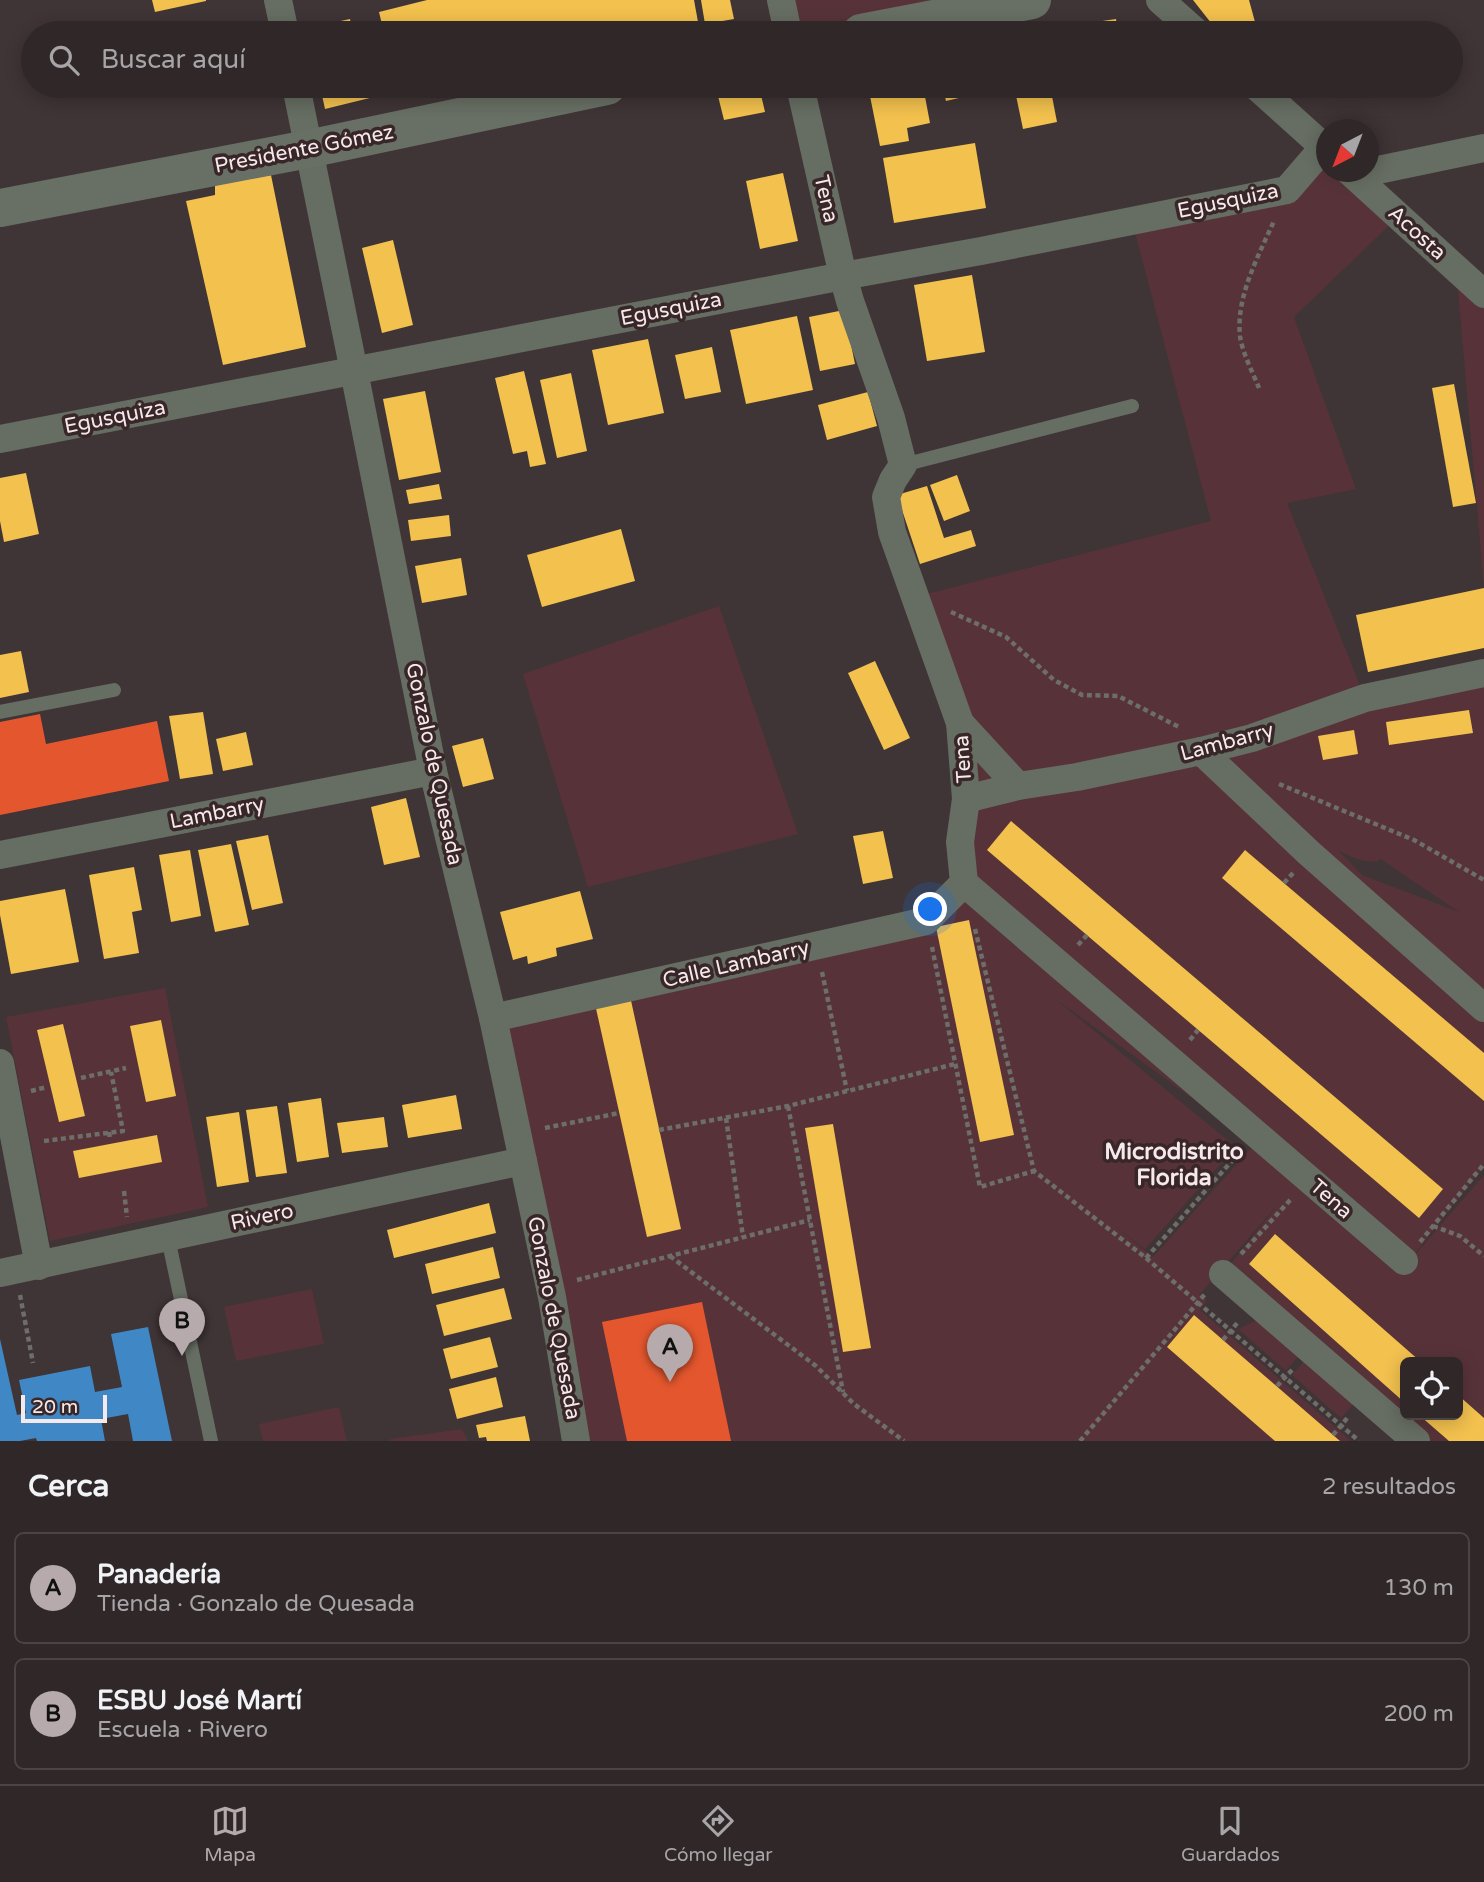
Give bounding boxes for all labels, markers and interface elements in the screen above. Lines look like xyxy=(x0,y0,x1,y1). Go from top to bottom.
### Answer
search box xyxy=(21,21,1463,98)
icon: search xyxy=(45,41,83,79)
text: Buscar aquí xyxy=(101,44,246,75)
street label: Presidente Gómez xyxy=(212,119,396,179)
north arrow xyxy=(1316,119,1379,182)
street label: Tena xyxy=(808,173,844,225)
street label: Egusquiza xyxy=(1175,178,1281,224)
street label: Acosta xyxy=(1383,201,1451,265)
street label: Egusquiza xyxy=(618,287,724,331)
street label: Egusquiza xyxy=(62,395,168,439)
street label: Gonzalo de Quesada xyxy=(400,661,468,867)
street label: Lambarry xyxy=(1178,718,1276,766)
street label: Tena xyxy=(949,734,977,784)
street label: Lambarry xyxy=(168,792,266,834)
your location xyxy=(913,892,947,926)
street label: Calle Lambarry xyxy=(660,935,812,993)
district label: Microdistrito Florida xyxy=(1104,1138,1244,1192)
street label: Tena xyxy=(1305,1174,1357,1224)
street label: Rivero xyxy=(228,1198,296,1236)
street label: Gonzalo de Quesada xyxy=(522,1214,586,1422)
pin: B xyxy=(159,1298,205,1356)
pin: A xyxy=(647,1324,693,1382)
map controls xyxy=(1400,1357,1463,1420)
button: locate xyxy=(1400,1357,1463,1420)
scale bar xyxy=(21,1392,107,1424)
text: 20 m xyxy=(32,1396,78,1418)
text: Cerca xyxy=(28,1468,109,1505)
text: 2 resultados xyxy=(1322,1473,1456,1501)
text: Panadería xyxy=(97,1559,221,1590)
text: A xyxy=(44,1574,62,1602)
text: 130 m xyxy=(1384,1574,1454,1602)
text: Tienda · Gonzalo de Quesada xyxy=(97,1590,415,1618)
text: ESBU José Martí xyxy=(97,1685,302,1716)
text: B xyxy=(45,1700,61,1728)
text: 200 m xyxy=(1384,1700,1454,1728)
text: Escuela · Rivero xyxy=(97,1716,268,1744)
tab: Mapa xyxy=(204,1802,256,1866)
tab: Cómo llegar xyxy=(664,1802,773,1866)
tab: Guardados xyxy=(1181,1802,1280,1866)

